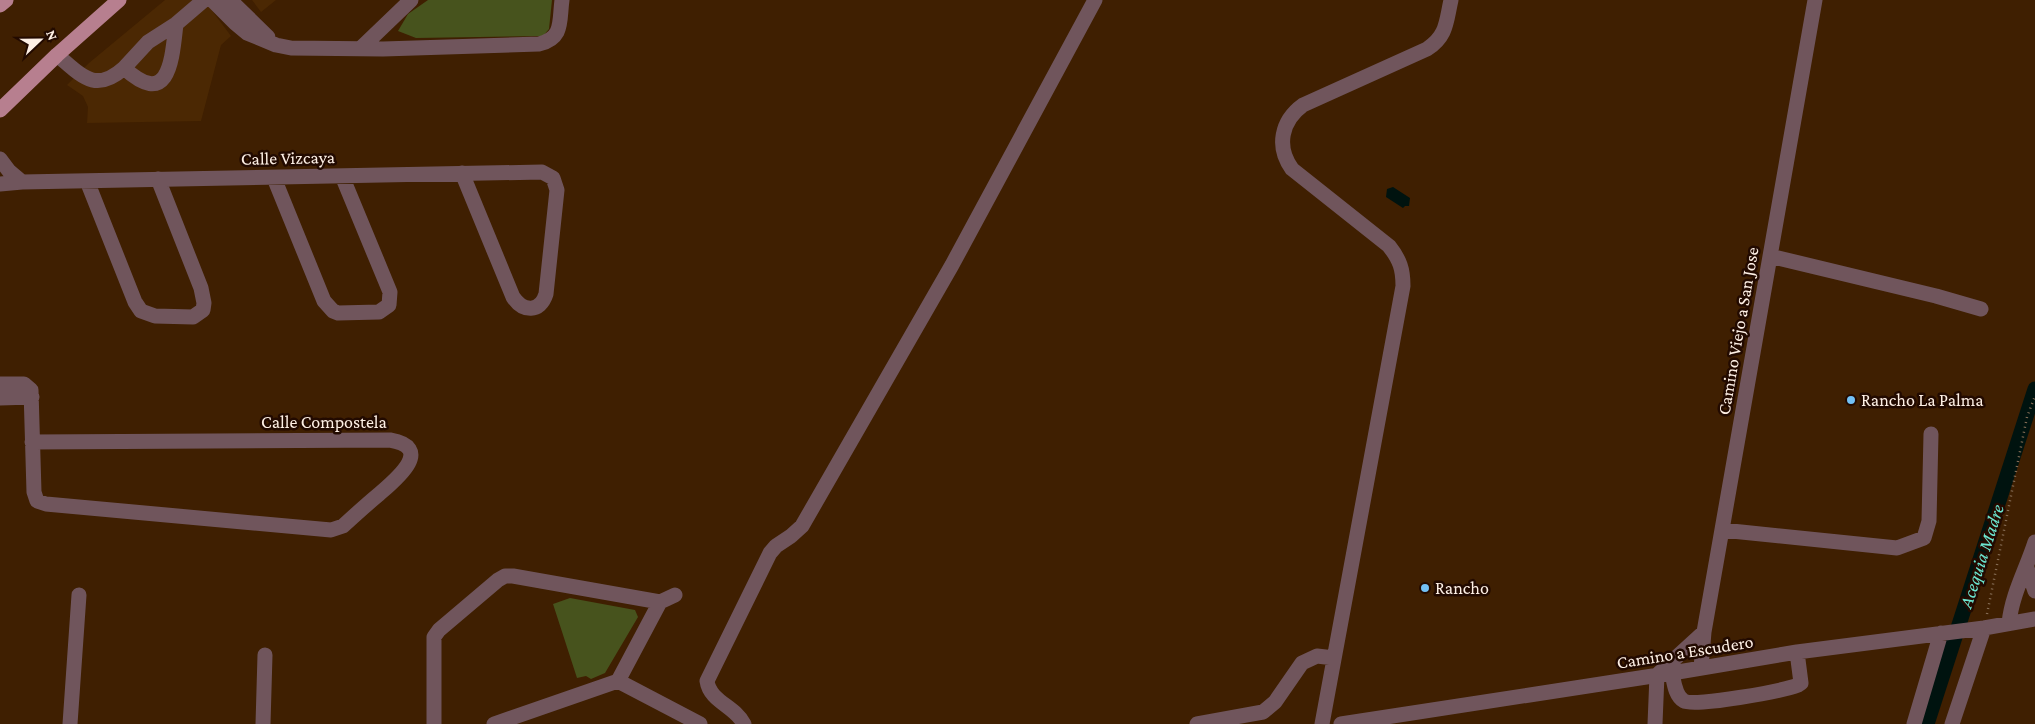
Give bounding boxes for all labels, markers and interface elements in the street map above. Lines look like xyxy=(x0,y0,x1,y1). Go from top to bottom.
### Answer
north arrow xyxy=(15,15,65,65)
text: N xyxy=(43,28,61,43)
street label: Calle Vizcaya xyxy=(241,147,335,169)
street label: Camino Viejo a San Jose xyxy=(1713,245,1764,417)
place label: Rancho La Palma xyxy=(1861,390,1984,410)
marker: Rancho La Palma xyxy=(1845,394,1857,406)
street label: Calle Compostela xyxy=(261,412,387,432)
water label: Acequia Madre xyxy=(1955,502,2008,611)
place label: Rancho xyxy=(1435,578,1489,598)
marker: Rancho xyxy=(1419,582,1431,594)
street label: Camino a Escudero xyxy=(1615,631,1755,673)

